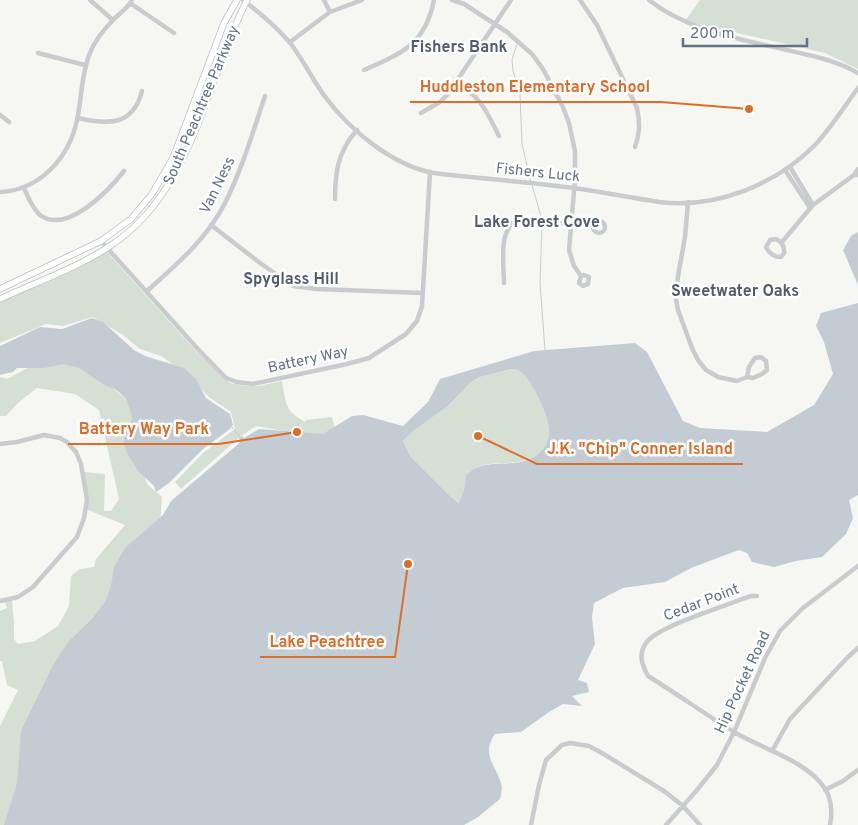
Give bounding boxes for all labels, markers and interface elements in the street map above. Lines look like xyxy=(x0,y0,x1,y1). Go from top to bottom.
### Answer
scale bar xyxy=(683,15,807,47)
street label: South Peachtree Parkway xyxy=(160,23,245,188)
text: 200 m xyxy=(690,25,735,44)
district label: Fishers Bank xyxy=(410,38,508,58)
callout: Huddleston Elementary School xyxy=(410,71,661,102)
text: Huddleston Elementary School xyxy=(420,78,650,98)
street label: Van Ness xyxy=(196,154,240,217)
street label: Fishers Luck xyxy=(495,160,581,187)
district label: Lake Forest Cove xyxy=(474,213,600,233)
district label: Spyglass Hill xyxy=(243,270,339,290)
district label: Sweetwater Oaks xyxy=(671,282,799,302)
street label: Battery Way xyxy=(266,343,350,378)
callout: Battery Way Park xyxy=(68,413,219,444)
text: Battery Way Park xyxy=(79,420,209,440)
callout: J.K. "Chip" Conner Island xyxy=(537,433,743,464)
text: J.K. "Chip" Conner Island xyxy=(547,440,733,460)
street label: Cedar Point xyxy=(661,580,742,627)
callout: Lake Peachtree xyxy=(260,626,395,657)
street label: Hip Pocket Road xyxy=(711,628,775,737)
text: Lake Peachtree xyxy=(269,633,385,653)

